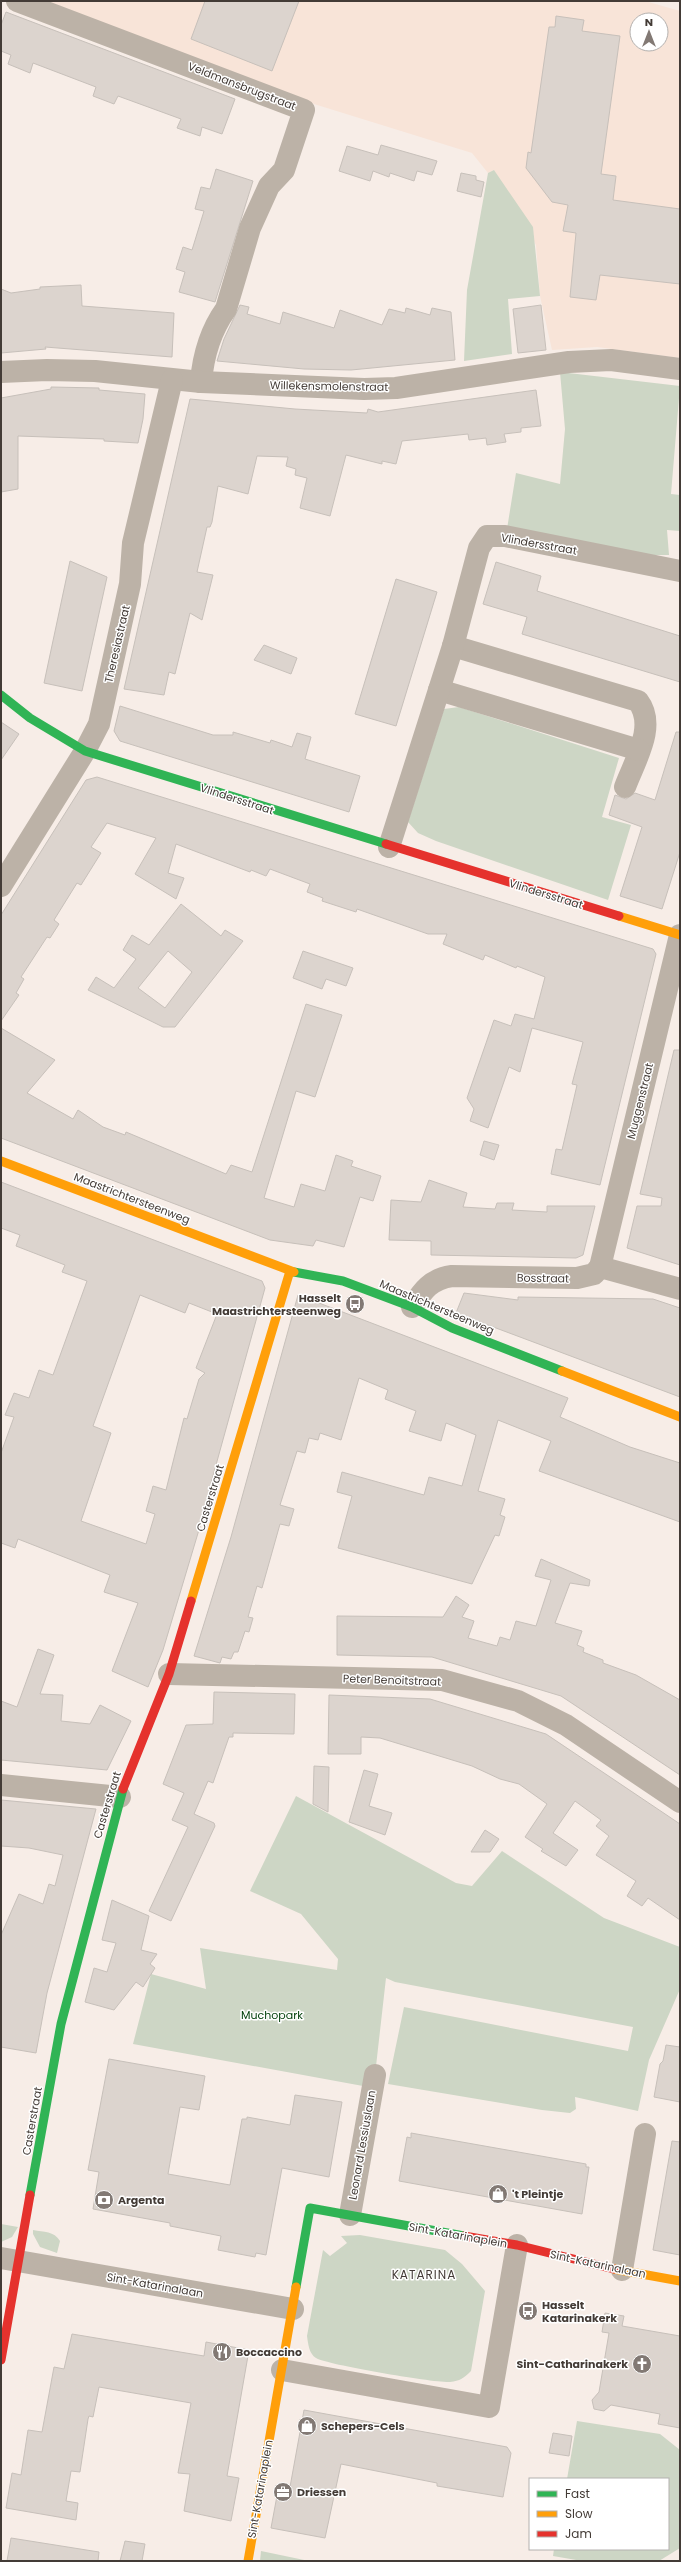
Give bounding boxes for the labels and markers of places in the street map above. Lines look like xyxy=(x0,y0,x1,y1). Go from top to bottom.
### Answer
place label: Hasselt Maastrichtersteenweg xyxy=(212,1290,342,1319)
bus stop icon: Hasselt Maastrichtersteenweg xyxy=(344,1293,366,1315)
shop icon: 't Pleintje xyxy=(487,2183,509,2205)
place label: 't Pleintje xyxy=(512,2186,563,2202)
bank icon: Argenta xyxy=(93,2189,115,2211)
place label: Argenta xyxy=(118,2192,164,2208)
place label: Hasselt Katarinakerk xyxy=(542,2297,617,2326)
bus stop icon: Hasselt Katarinakerk xyxy=(517,2300,539,2322)
restaurant icon: Boccaccino xyxy=(211,2341,233,2363)
place label: Boccaccino xyxy=(236,2344,302,2360)
church icon: Sint-Catharinakerk xyxy=(631,2353,653,2375)
place label: Sint-Catharinakerk xyxy=(517,2356,628,2372)
shop icon: Schepers-Cels xyxy=(296,2415,318,2437)
place label: Schepers-Cels xyxy=(321,2418,405,2434)
office icon: Driessen xyxy=(272,2481,294,2503)
place label: Driessen xyxy=(297,2484,346,2500)

